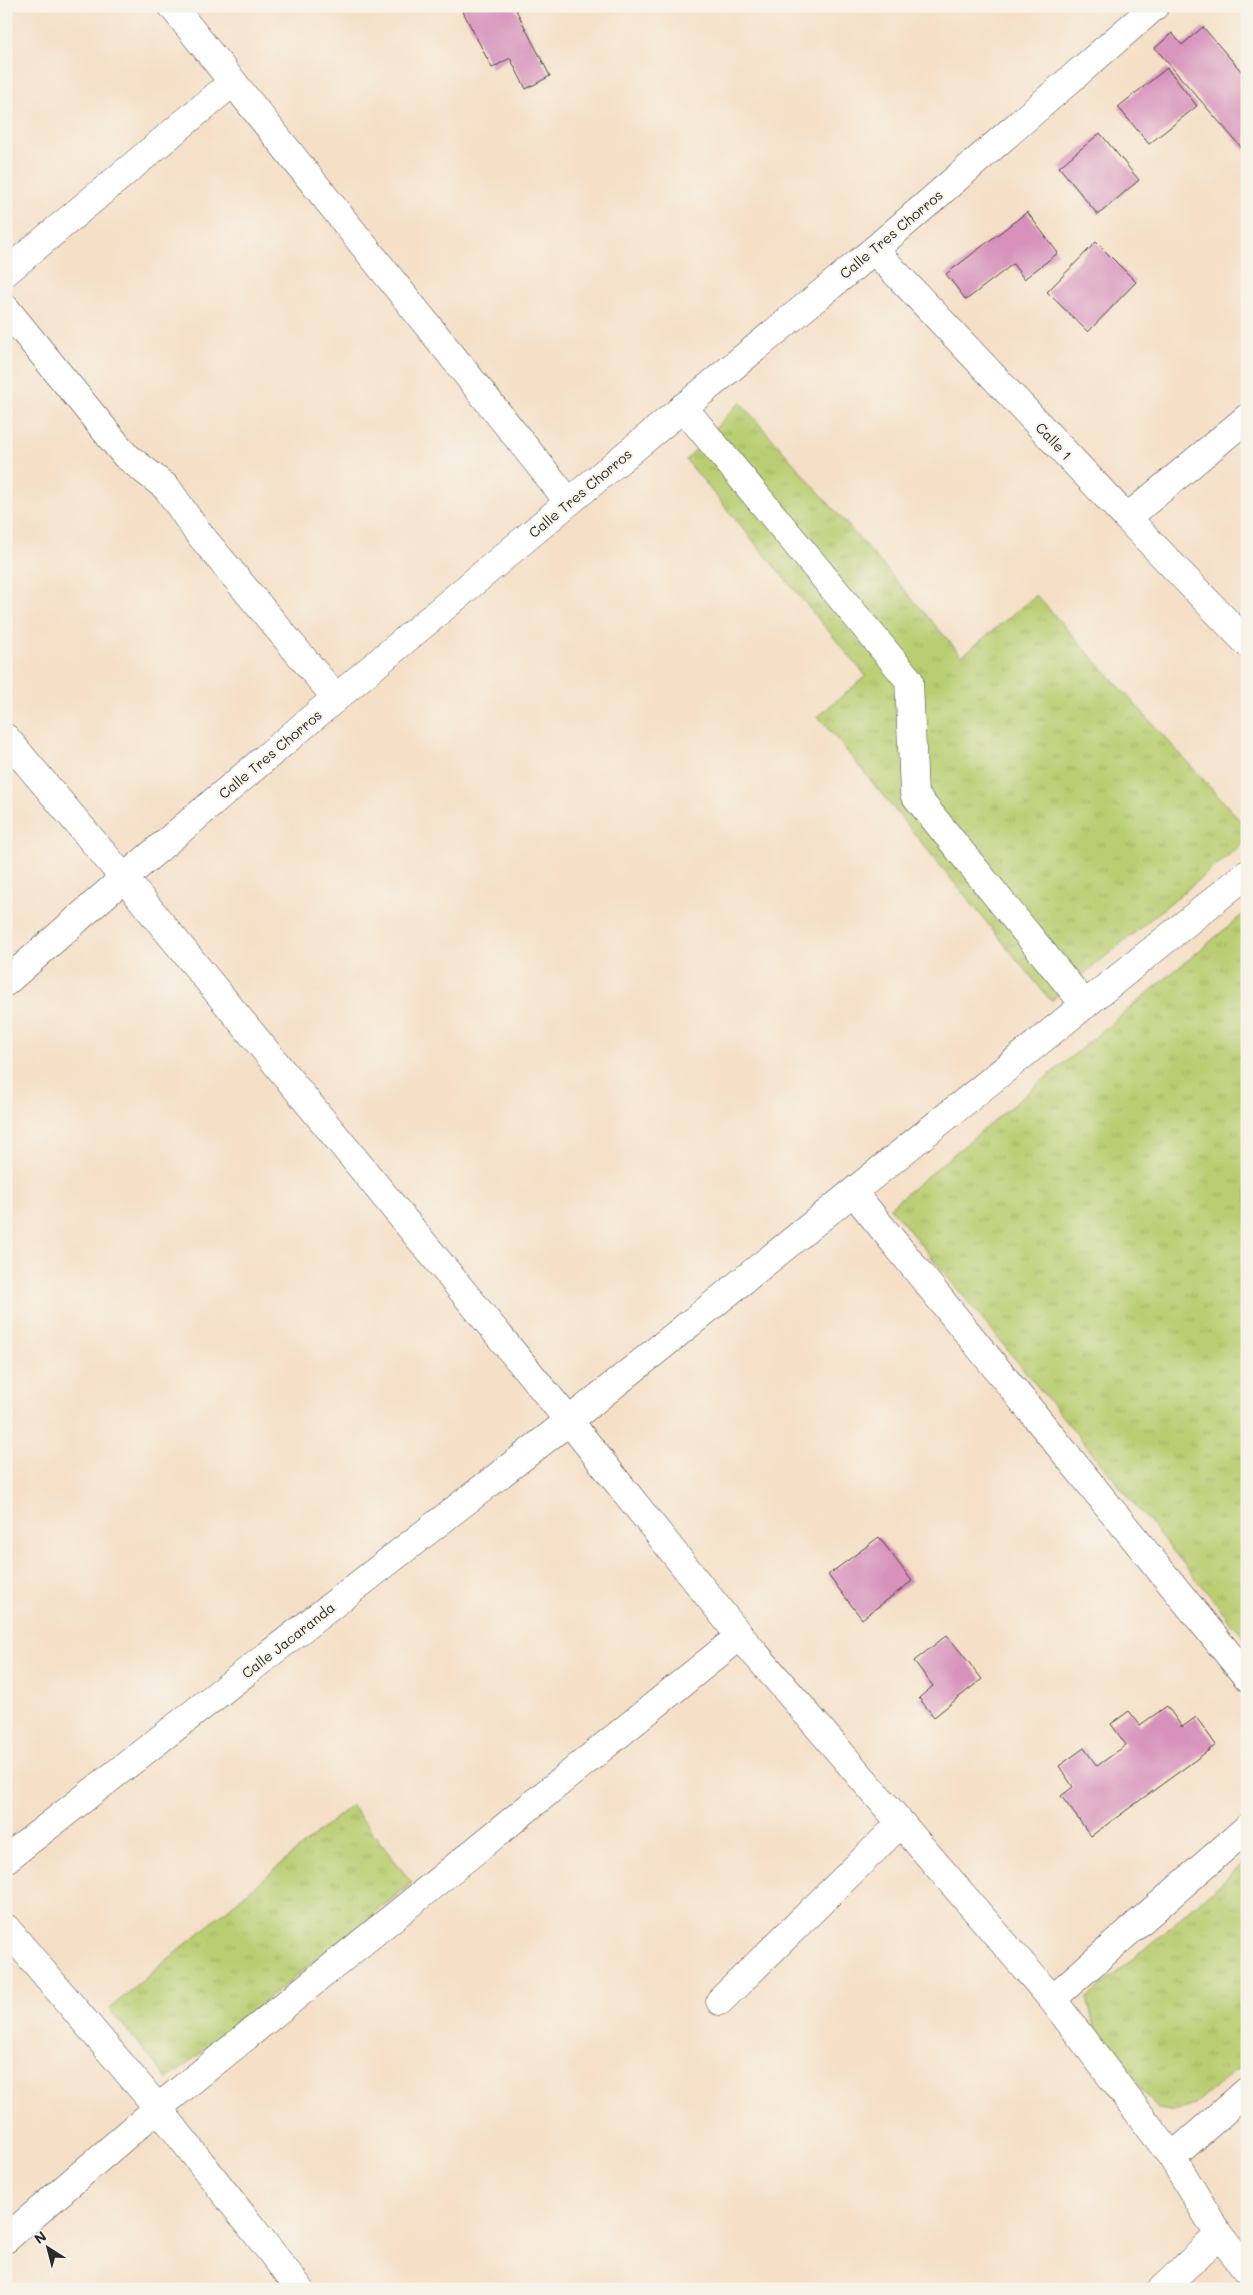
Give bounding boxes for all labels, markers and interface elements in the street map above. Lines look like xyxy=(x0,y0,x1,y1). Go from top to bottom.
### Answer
street label: Calle Tres Chorros xyxy=(835,185,947,283)
street label: Calle 1 xyxy=(1032,418,1076,464)
street label: Calle Tres Chorros xyxy=(524,444,636,542)
street label: Calle Tres Chorros xyxy=(214,705,326,803)
street label: Calle Jacaranda xyxy=(237,1598,339,1682)
north arrow xyxy=(22,2222,72,2272)
text: N xyxy=(30,2226,50,2248)

